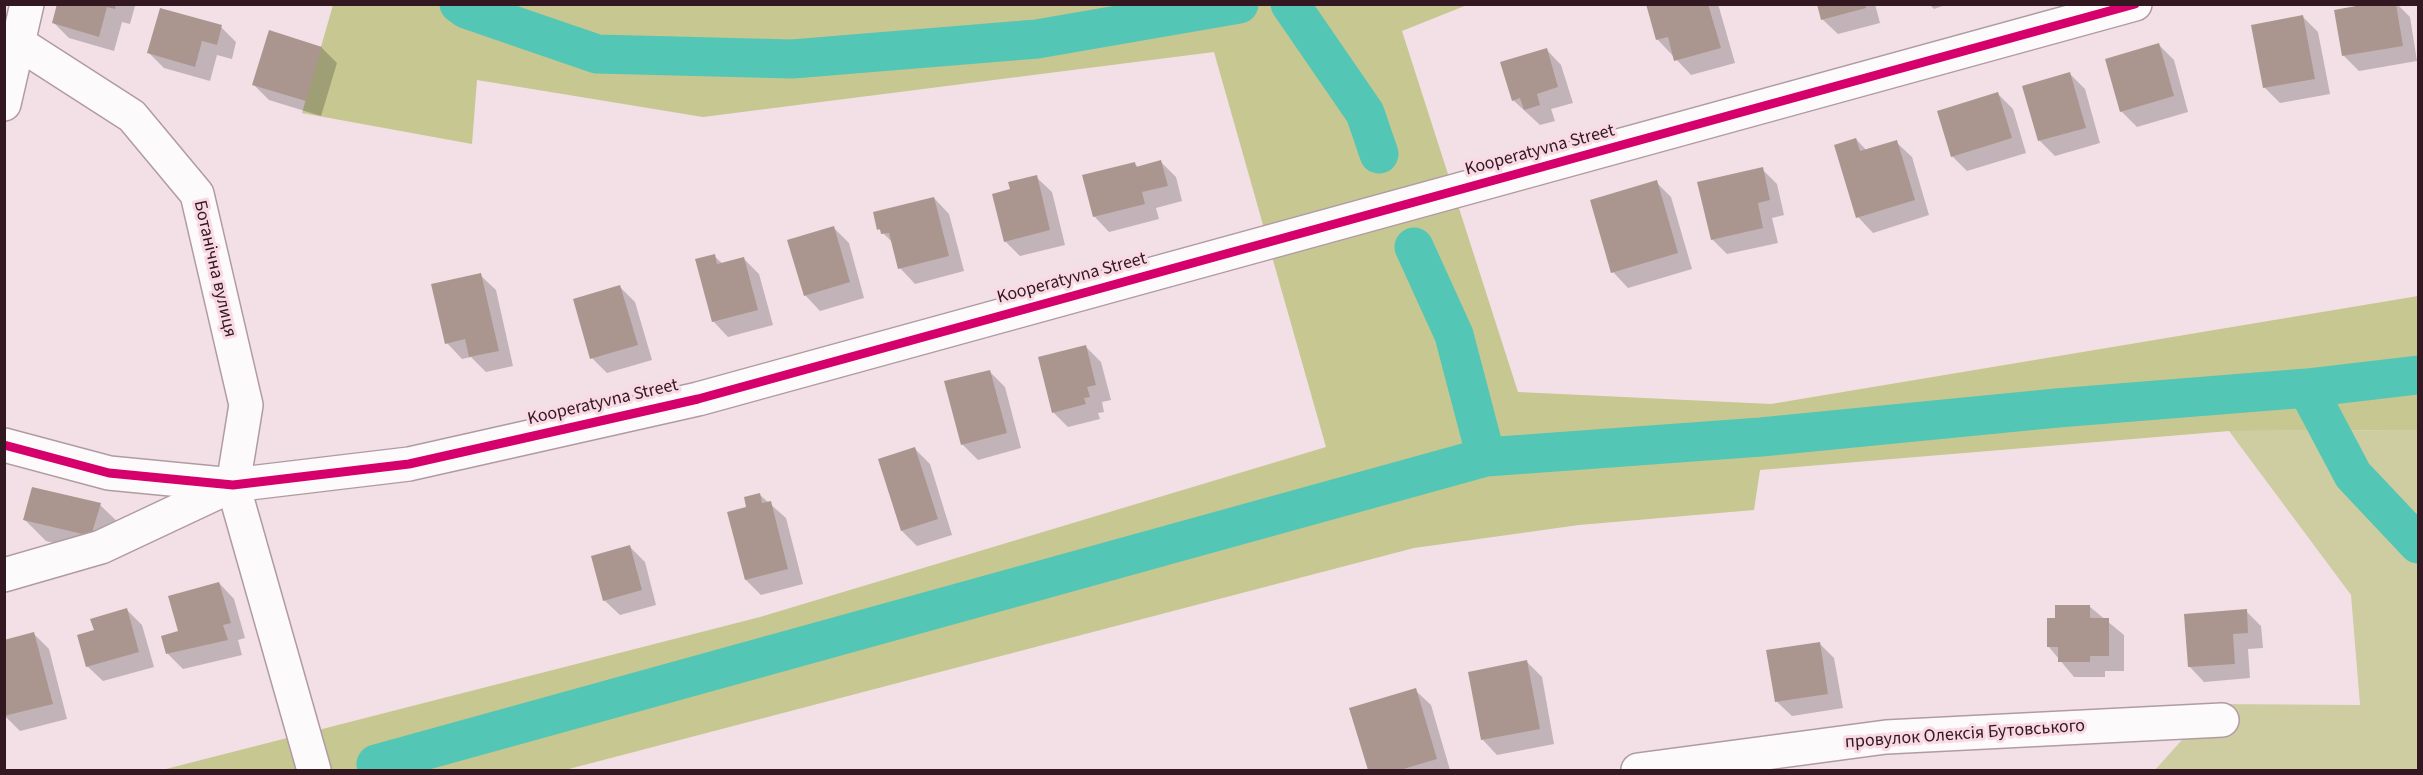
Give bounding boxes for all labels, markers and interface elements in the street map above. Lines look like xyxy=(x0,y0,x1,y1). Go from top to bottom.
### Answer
street label: Kooperatyvna Street xyxy=(1463,121,1617,181)
street label: Ботанічна вулиця xyxy=(188,198,240,340)
street label: Kooperatyvna Street xyxy=(995,249,1149,309)
street label: Kooperatyvna Street xyxy=(526,375,680,431)
street label: провулок Олексія Бутовського xyxy=(1844,716,2086,754)

